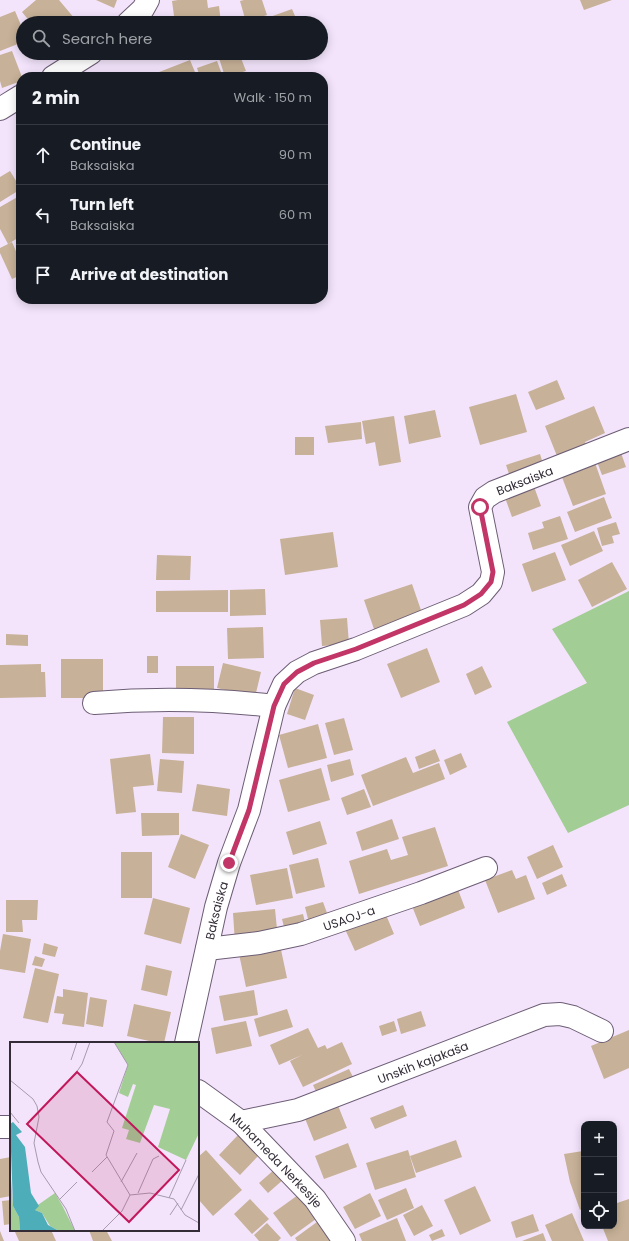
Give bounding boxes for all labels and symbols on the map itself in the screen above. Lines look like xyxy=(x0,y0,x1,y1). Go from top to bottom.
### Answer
street label: Baksaiska xyxy=(494,461,555,499)
route start xyxy=(471,498,489,516)
route end xyxy=(220,854,238,872)
street label: Baksaiska xyxy=(201,879,232,941)
street label: USAOJ-a xyxy=(321,901,377,934)
street label: Unskih kajakaša xyxy=(375,1037,471,1087)
inset map xyxy=(10,1042,199,1231)
street label: Muhameda Nerkesije xyxy=(227,1108,327,1211)

